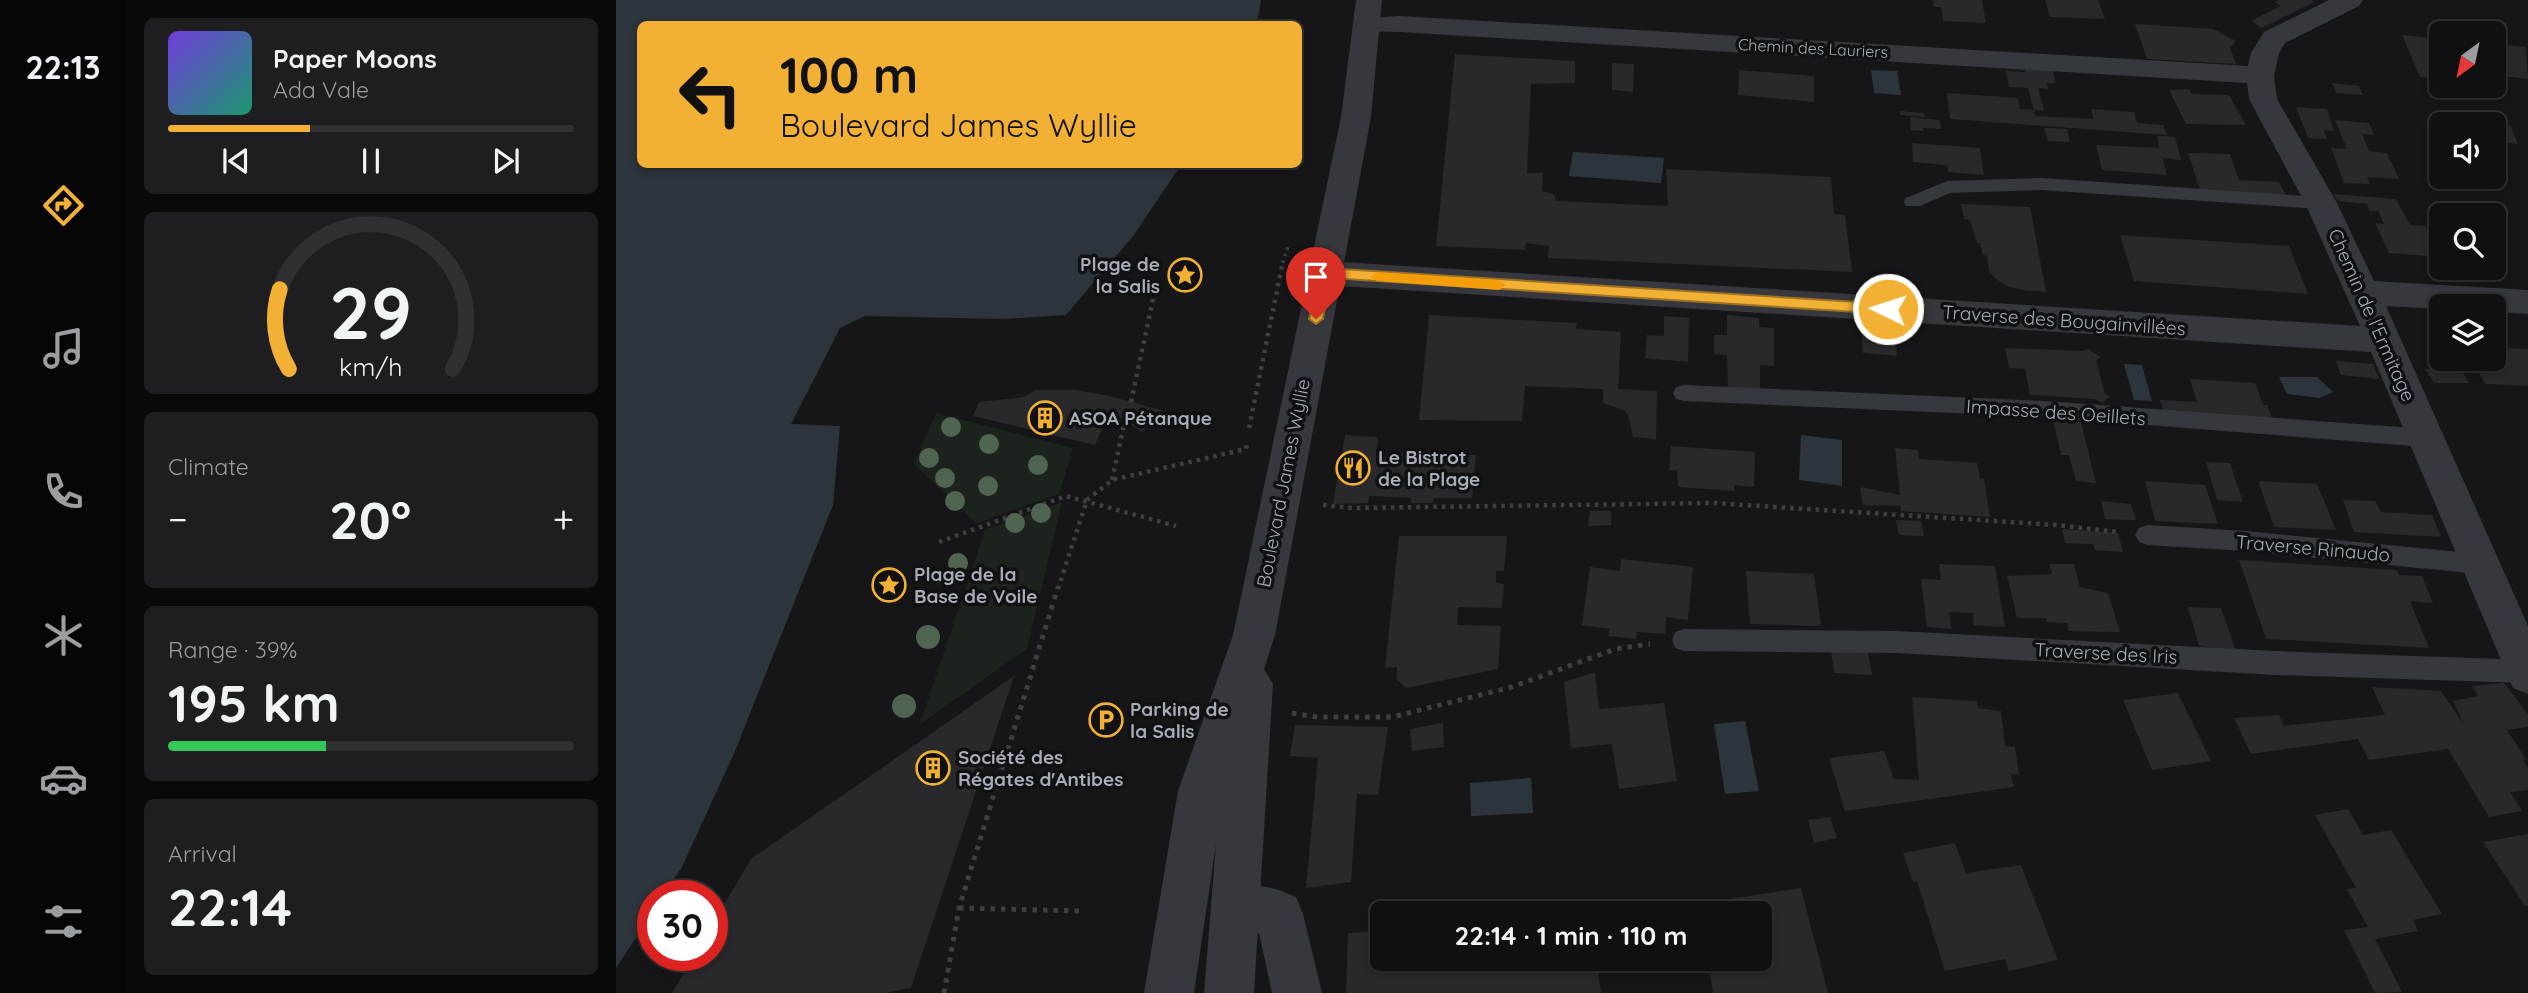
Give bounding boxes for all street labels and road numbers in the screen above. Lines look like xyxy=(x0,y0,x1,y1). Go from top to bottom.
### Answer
street label: Chemin des Lauriers xyxy=(1737,34,1889,62)
street label: Chemin de l'Ermitage xyxy=(2323,225,2421,405)
street label: Traverse des Bougainvillées xyxy=(1942,300,2186,340)
street label: Boulevard James Wyllie xyxy=(1251,377,1315,589)
street label: Impasse des Oeillets xyxy=(1966,394,2147,430)
street label: Traverse Rinaudo xyxy=(2235,529,2391,567)
street label: Traverse des Iris xyxy=(2034,637,2178,669)

